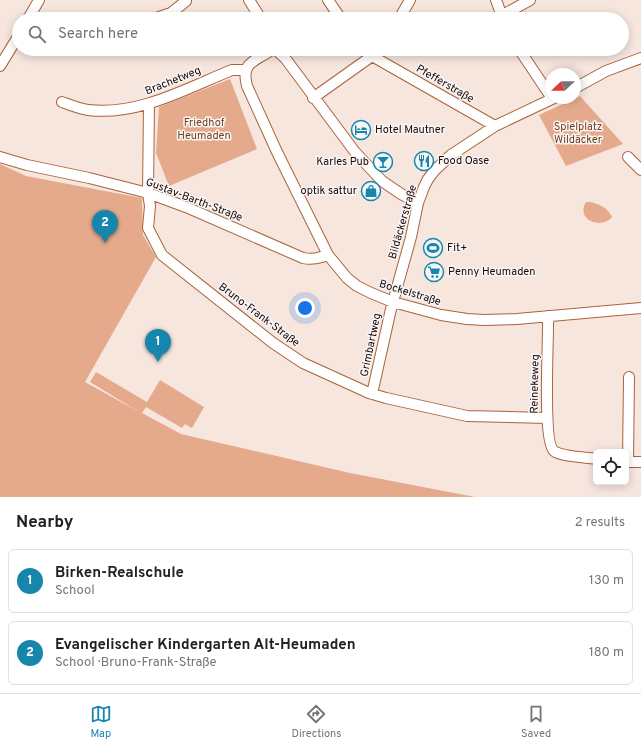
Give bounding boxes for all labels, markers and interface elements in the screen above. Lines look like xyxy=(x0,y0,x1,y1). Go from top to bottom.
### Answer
search box xyxy=(12,12,629,56)
icon: search xyxy=(26,23,48,45)
text: Search here xyxy=(58,25,138,44)
street label: Pfefferstraße xyxy=(414,62,476,106)
street label: Brachetweg xyxy=(143,63,203,99)
north arrow xyxy=(545,68,581,104)
park label: Friedhof Heumaden xyxy=(177,116,231,143)
hotel icon: Hotel Mautner xyxy=(350,119,372,141)
park label: Spielplatz Wildäcker xyxy=(554,120,603,147)
place label: Hotel Mautner xyxy=(375,123,446,137)
restaurant icon: Food Oase xyxy=(413,150,435,172)
bar icon: Karles Pub xyxy=(372,151,394,173)
place label: Food Oase xyxy=(438,154,489,168)
place label: Karles Pub xyxy=(316,155,369,169)
street label: Gustav-Barth-Straße xyxy=(144,175,244,225)
shop icon: optik sattur xyxy=(360,180,382,202)
street label: Bildäckerstraße xyxy=(386,183,420,261)
place label: optik sattur xyxy=(301,184,358,198)
pin: 2 xyxy=(92,210,118,243)
sports icon: Fit+ xyxy=(422,237,444,259)
place label: Fit+ xyxy=(447,241,467,255)
supermarket icon: Penny Heumaden xyxy=(423,261,445,283)
place label: Penny Heumaden xyxy=(448,265,536,279)
street label: Bockelstraße xyxy=(377,277,443,309)
street label: Bruno-Frank-Straße xyxy=(216,280,302,350)
your location xyxy=(295,298,315,318)
street label: Grimbartweg xyxy=(357,312,385,378)
pin: 1 xyxy=(145,329,171,362)
street label: Reinekeweg xyxy=(527,354,543,414)
map controls xyxy=(593,449,629,485)
button: locate xyxy=(593,449,629,485)
text: Nearby xyxy=(16,512,73,534)
text: 2 results xyxy=(575,515,625,531)
text: Birken-Realschule xyxy=(55,564,184,583)
text: 1 xyxy=(27,573,33,589)
text: 130 m xyxy=(589,573,624,589)
text: School xyxy=(55,583,95,599)
text: Evangelischer Kindergarten Alt-Heumaden xyxy=(55,636,356,655)
text: 2 xyxy=(26,645,34,661)
text: 180 m xyxy=(589,645,624,661)
text: School · Bruno-Frank-Straße xyxy=(55,655,217,671)
tab: Map xyxy=(90,703,112,741)
tab: Directions xyxy=(291,703,341,741)
tab: Saved xyxy=(521,703,551,741)

